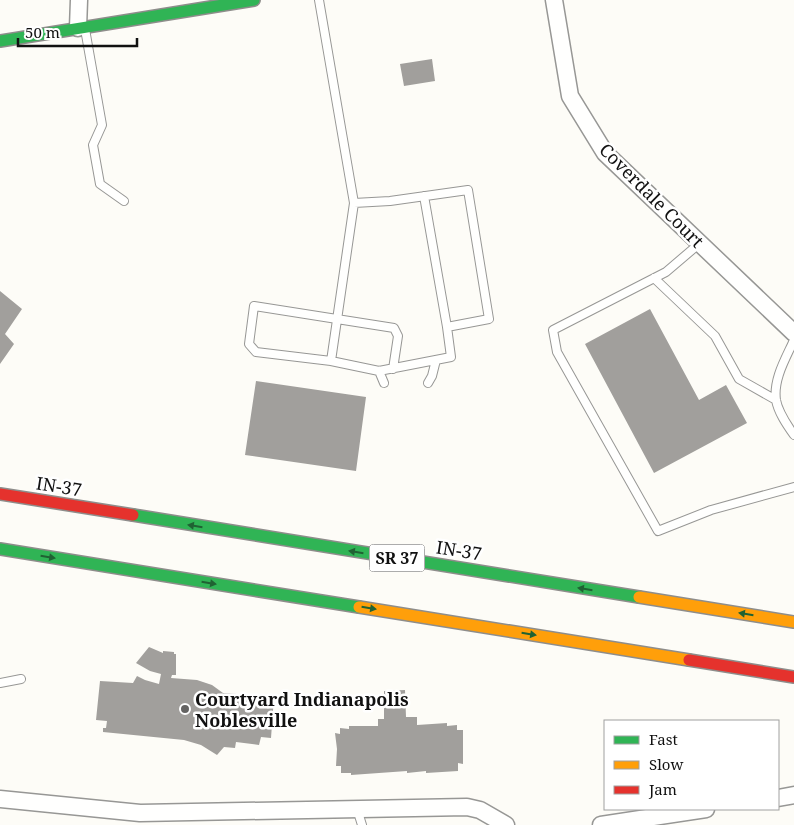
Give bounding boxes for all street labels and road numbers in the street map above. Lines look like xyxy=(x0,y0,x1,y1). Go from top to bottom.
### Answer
street label: Coverdale Court xyxy=(594,137,710,253)
street label: IN-37 xyxy=(34,471,84,501)
street label: IN-37 xyxy=(434,535,484,565)
road number: SR 37 xyxy=(370,544,424,572)

